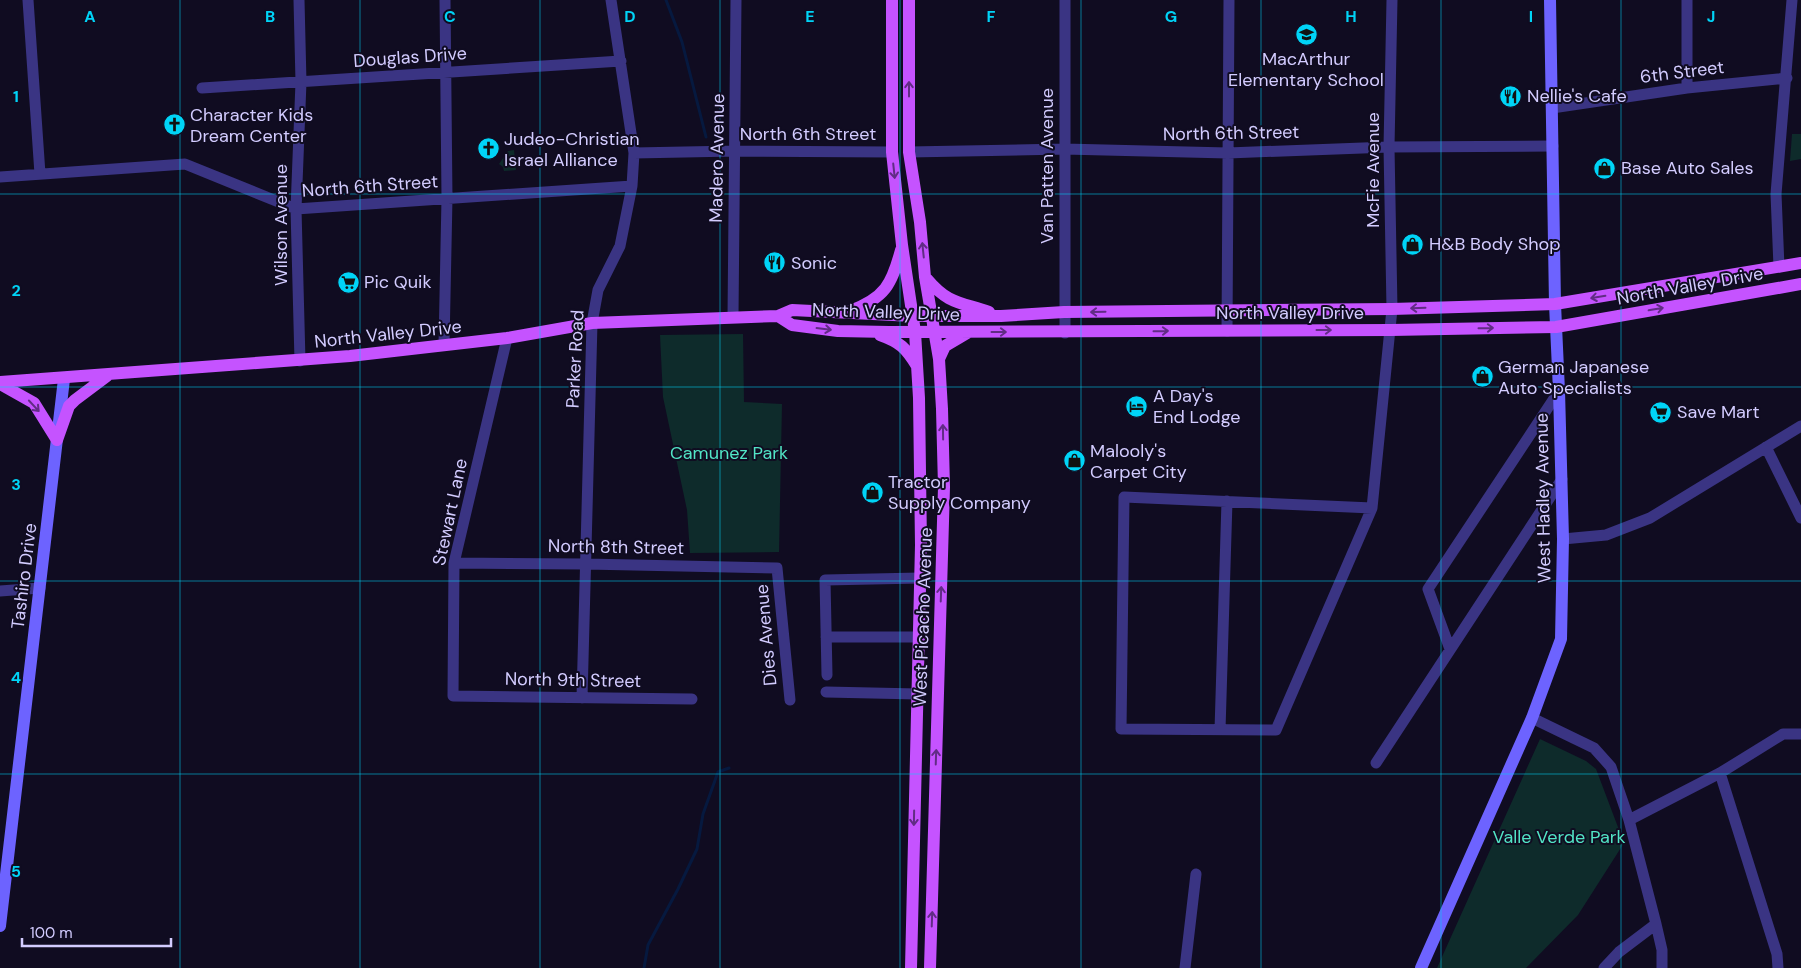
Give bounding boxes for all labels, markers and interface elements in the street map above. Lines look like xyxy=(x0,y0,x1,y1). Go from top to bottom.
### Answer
text: A xyxy=(84,6,96,27)
text: B xyxy=(265,6,275,27)
text: C xyxy=(444,6,456,27)
text: D xyxy=(624,6,636,27)
text: E xyxy=(805,6,815,27)
text: F xyxy=(987,6,996,27)
text: G xyxy=(1165,6,1177,27)
text: H xyxy=(1345,6,1357,27)
text: I xyxy=(1529,6,1533,27)
text: J xyxy=(1707,6,1715,27)
school or university icon: MacArthur Elementary School xyxy=(1294,22,1318,46)
street label: Douglas Drive xyxy=(352,41,468,73)
place label: MacArthur Elementary School xyxy=(1228,47,1384,92)
street label: 6th Street xyxy=(1639,55,1725,89)
one-way arrow xyxy=(904,81,914,98)
restaurant icon: Nellie's Cafe xyxy=(1499,84,1523,108)
place label: Nellie's Cafe xyxy=(1527,84,1627,108)
text: 1 xyxy=(13,86,19,107)
street label: Van Patten Avenue xyxy=(1035,88,1059,244)
street label: Madero Avenue xyxy=(704,93,730,223)
place label: Character Kids Dream Center xyxy=(190,103,313,148)
street label: McFie Avenue xyxy=(1361,112,1385,228)
church icon: Character Kids Dream Center xyxy=(162,113,186,137)
street label: North 6th Street xyxy=(1163,120,1299,146)
street label: North 6th Street xyxy=(740,122,876,146)
place label: Judeo-Christian Israel Alliance xyxy=(504,127,640,172)
church icon: Judeo-Christian Israel Alliance xyxy=(476,137,500,161)
shop icon: Base Auto Sales xyxy=(1593,156,1617,180)
place label: Base Auto Sales xyxy=(1621,156,1754,180)
one-way arrow xyxy=(889,163,899,179)
street label: Wilson Avenue xyxy=(269,164,293,286)
street label: North 6th Street xyxy=(301,169,439,203)
shop icon: H&B Body Shop xyxy=(1401,232,1425,256)
place label: H&B Body Shop xyxy=(1429,232,1560,256)
one-way arrow xyxy=(918,243,928,259)
restaurant icon: Sonic xyxy=(763,251,787,275)
place label: Sonic xyxy=(791,251,837,275)
street label: North Valley Drive xyxy=(1615,261,1765,311)
supermarket icon: Pic Quik xyxy=(336,270,360,294)
place label: Pic Quik xyxy=(364,270,431,294)
text: 2 xyxy=(11,280,21,301)
one-way arrow xyxy=(1590,292,1606,302)
street label: North Valley Drive xyxy=(812,297,960,327)
street label: North Valley Drive xyxy=(1216,301,1364,325)
one-way arrow xyxy=(1411,303,1427,313)
one-way arrow xyxy=(1648,304,1664,314)
one-way arrow xyxy=(1091,307,1107,317)
street label: Parker Road xyxy=(560,309,590,409)
street label: North Valley Drive xyxy=(313,314,463,354)
one-way arrow xyxy=(1478,323,1494,333)
one-way arrow xyxy=(816,324,832,334)
one-way arrow xyxy=(1315,325,1331,335)
one-way arrow xyxy=(990,327,1006,337)
one-way arrow xyxy=(1153,327,1169,336)
place label: German Japanese Auto Specialists xyxy=(1498,355,1649,400)
shop icon: German Japanese Auto Specialists xyxy=(1470,365,1494,389)
place label: A Day's End Lodge xyxy=(1153,384,1241,429)
hotel icon: A Day's End Lodge xyxy=(1125,394,1149,418)
one-way arrow xyxy=(28,399,40,412)
supermarket icon: Save Mart xyxy=(1649,400,1673,424)
place label: Save Mart xyxy=(1677,400,1760,424)
street label: West Hadley Avenue xyxy=(1530,413,1556,583)
one-way arrow xyxy=(938,424,948,440)
place label: Malooly's Carpet City xyxy=(1090,439,1187,484)
park label: Camunez Park xyxy=(670,441,788,465)
shop icon: Malooly's Carpet City xyxy=(1062,449,1086,473)
street label: Stewart Lane xyxy=(427,456,473,568)
place label: Tractor Supply Company xyxy=(888,470,1031,515)
text: 3 xyxy=(11,474,21,495)
shop icon: Tractor Supply Company xyxy=(860,480,884,504)
street label: Tashiro Drive xyxy=(6,522,42,630)
street label: West Picacho Avenue xyxy=(908,527,938,707)
street label: North 8th Street xyxy=(548,534,684,560)
street label: Dies Avenue xyxy=(750,583,782,687)
one-way arrow xyxy=(936,587,946,603)
text: 4 xyxy=(11,667,21,688)
street label: North 9th Street xyxy=(505,667,641,693)
one-way arrow xyxy=(932,749,941,765)
one-way arrow xyxy=(910,810,919,826)
park label: Valle Verde Park xyxy=(1492,825,1626,849)
text: 5 xyxy=(11,861,21,882)
one-way arrow xyxy=(927,912,936,928)
scale bar xyxy=(22,916,171,948)
text: 100 m xyxy=(30,923,73,943)

